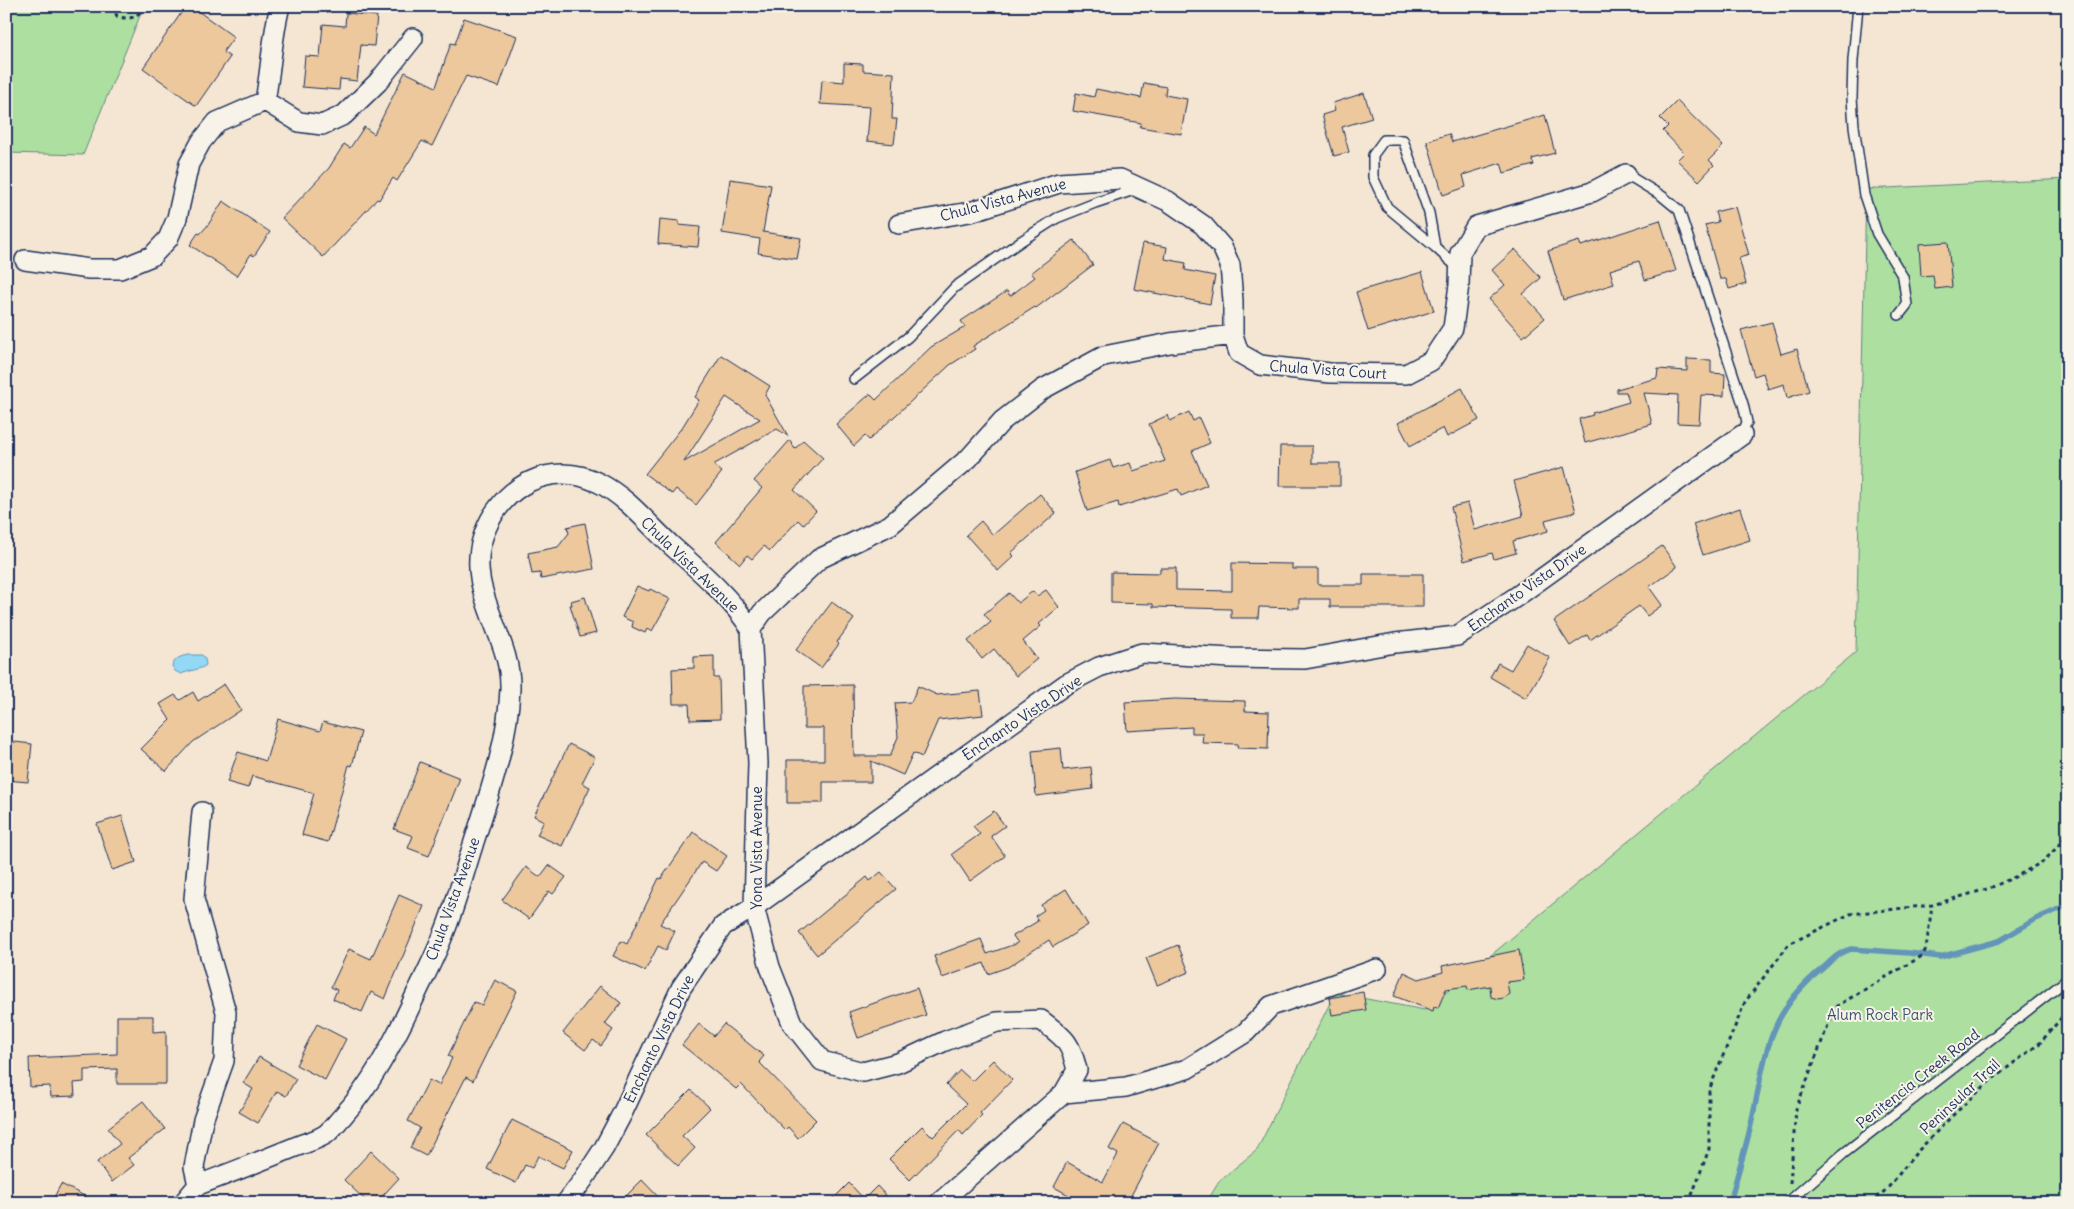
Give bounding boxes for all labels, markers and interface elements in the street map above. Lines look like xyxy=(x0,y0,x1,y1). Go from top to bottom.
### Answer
street label: Chula Vista Avenue xyxy=(938,174,1068,225)
street label: Chula Vista Court xyxy=(1269,356,1387,383)
street label: Chula Vista Avenue xyxy=(637,513,744,617)
street label: Enchanto Vista Drive xyxy=(1464,540,1590,636)
street label: Enchanto Vista Drive xyxy=(958,671,1085,765)
street label: Yona Vista Avenue xyxy=(747,786,766,910)
street label: Chula Vista Avenue xyxy=(421,835,484,963)
street label: Enchanto Vista Drive xyxy=(619,972,698,1106)
park label: Alum Rock Park xyxy=(1827,1005,1933,1024)
street label: Penitencia Creek Road xyxy=(1852,1024,1983,1133)
street label: Peninsular Trail xyxy=(1916,1055,2004,1139)

